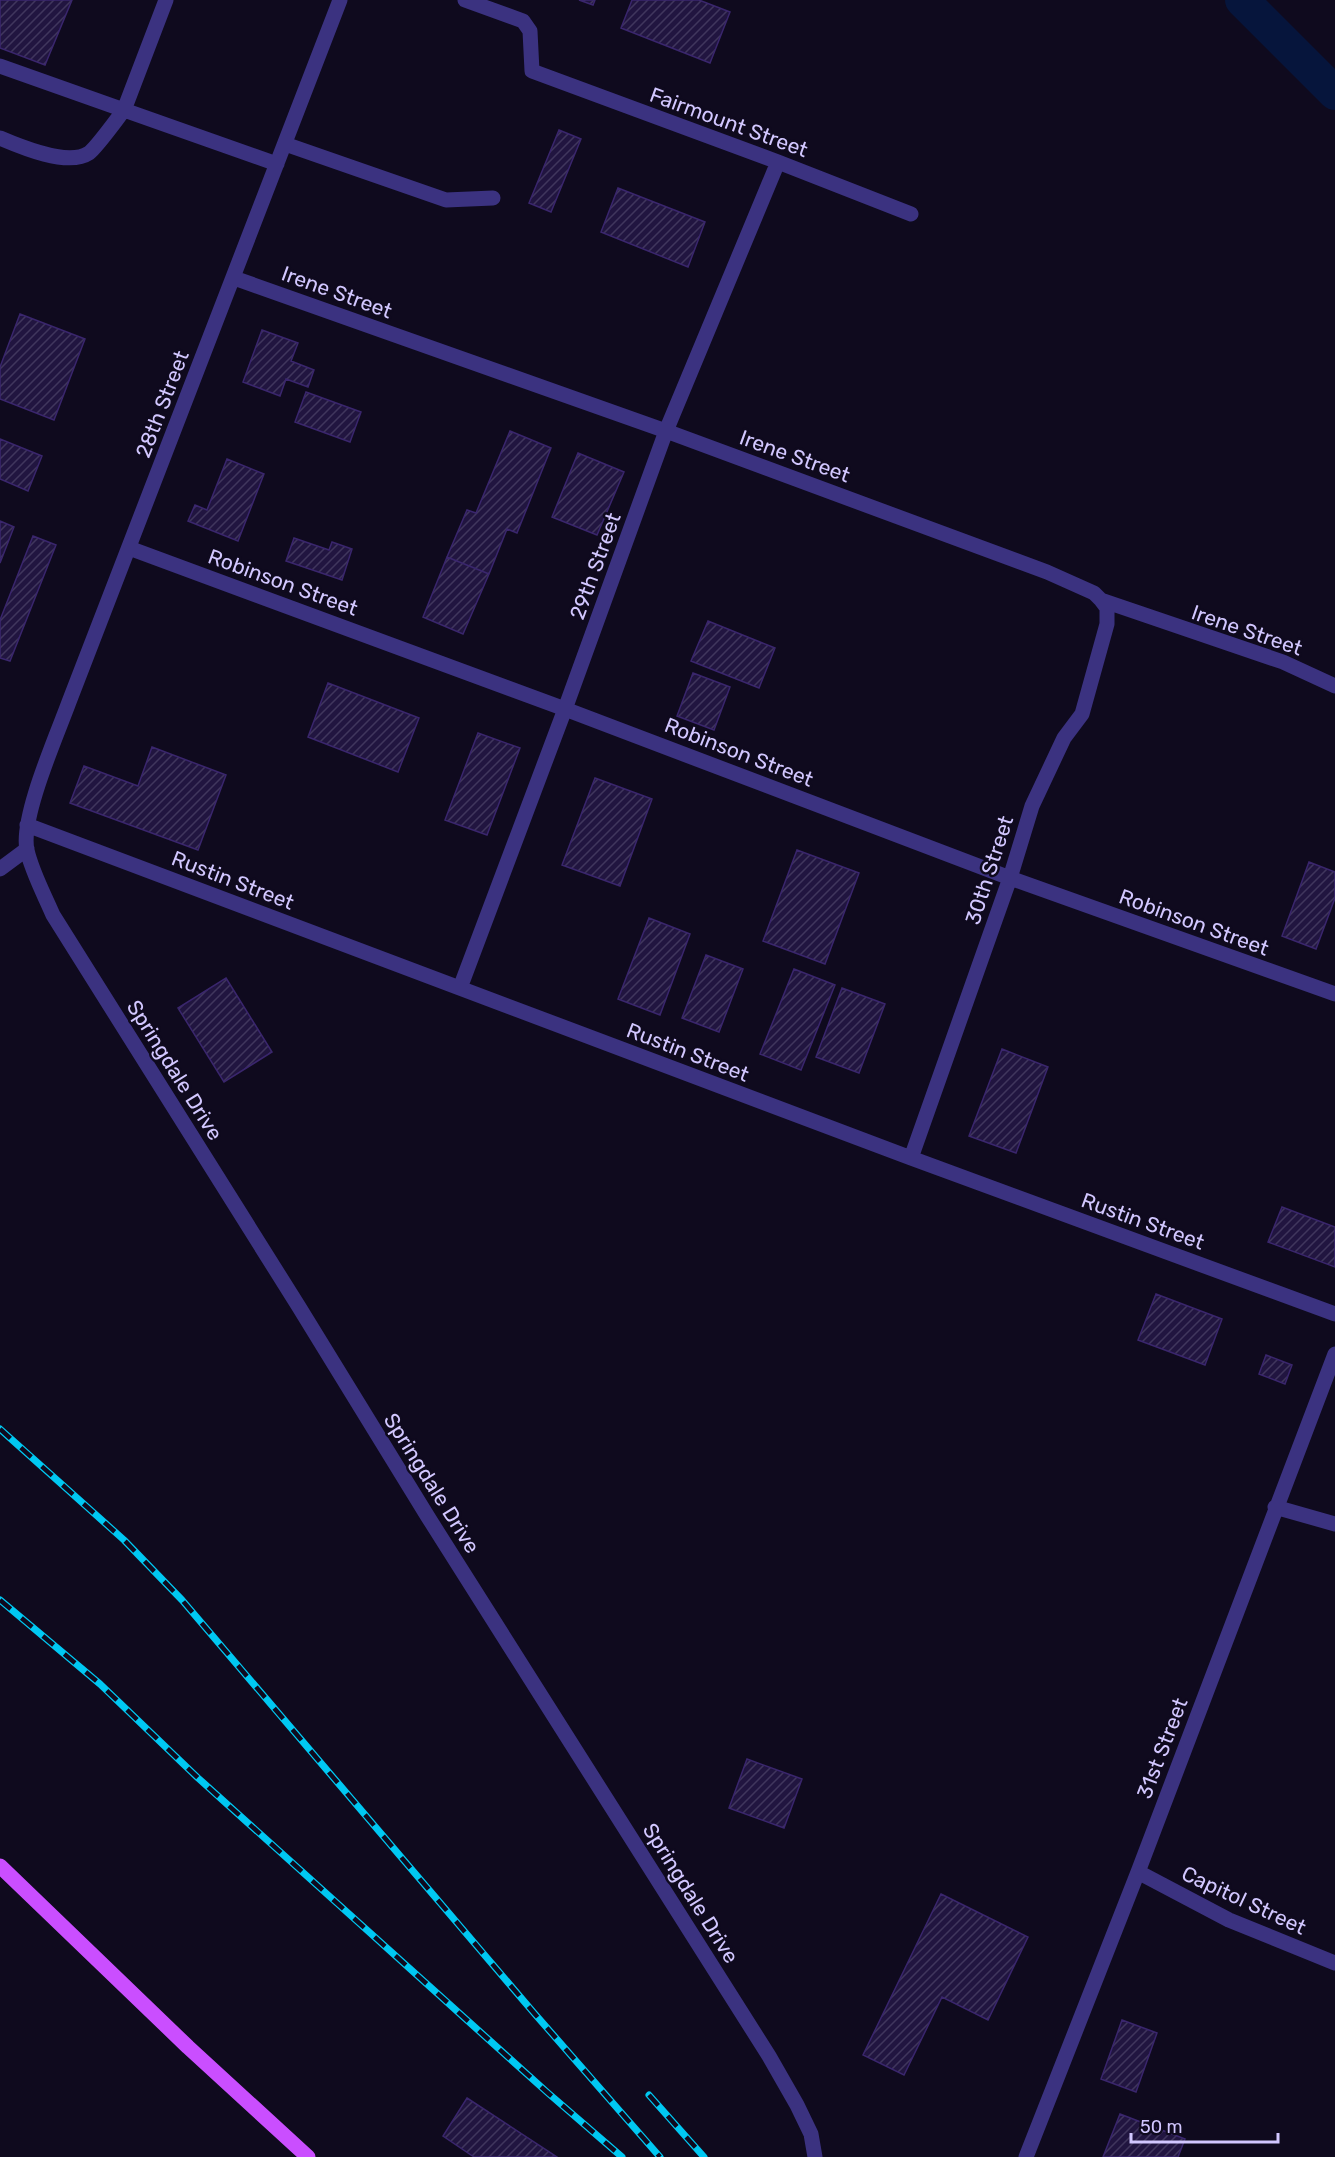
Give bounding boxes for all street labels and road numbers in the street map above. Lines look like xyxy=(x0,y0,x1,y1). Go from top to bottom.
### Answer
street label: Fairmount Street xyxy=(647,82,811,162)
street label: Irene Street xyxy=(278,260,396,324)
street label: 28th Street xyxy=(130,347,194,461)
street label: Irene Street xyxy=(736,424,854,488)
street label: 29th Street xyxy=(564,509,626,623)
street label: Robinson Street xyxy=(205,543,361,621)
street label: Irene Street xyxy=(1188,599,1306,661)
street label: Robinson Street xyxy=(661,712,817,792)
street label: 30th Street xyxy=(960,812,1018,928)
street label: Rustin Street xyxy=(168,845,298,915)
street label: Robinson Street xyxy=(1116,883,1272,961)
street label: Springdale Drive xyxy=(122,995,228,1145)
street label: Rustin Street xyxy=(623,1017,753,1087)
street label: Rustin Street xyxy=(1078,1187,1208,1255)
street label: Springdale Drive xyxy=(379,1408,485,1558)
street label: 31st Street xyxy=(1131,1694,1193,1802)
street label: Springdale Drive xyxy=(638,1818,744,1968)
street label: Capitol Street xyxy=(1178,1860,1310,1940)

